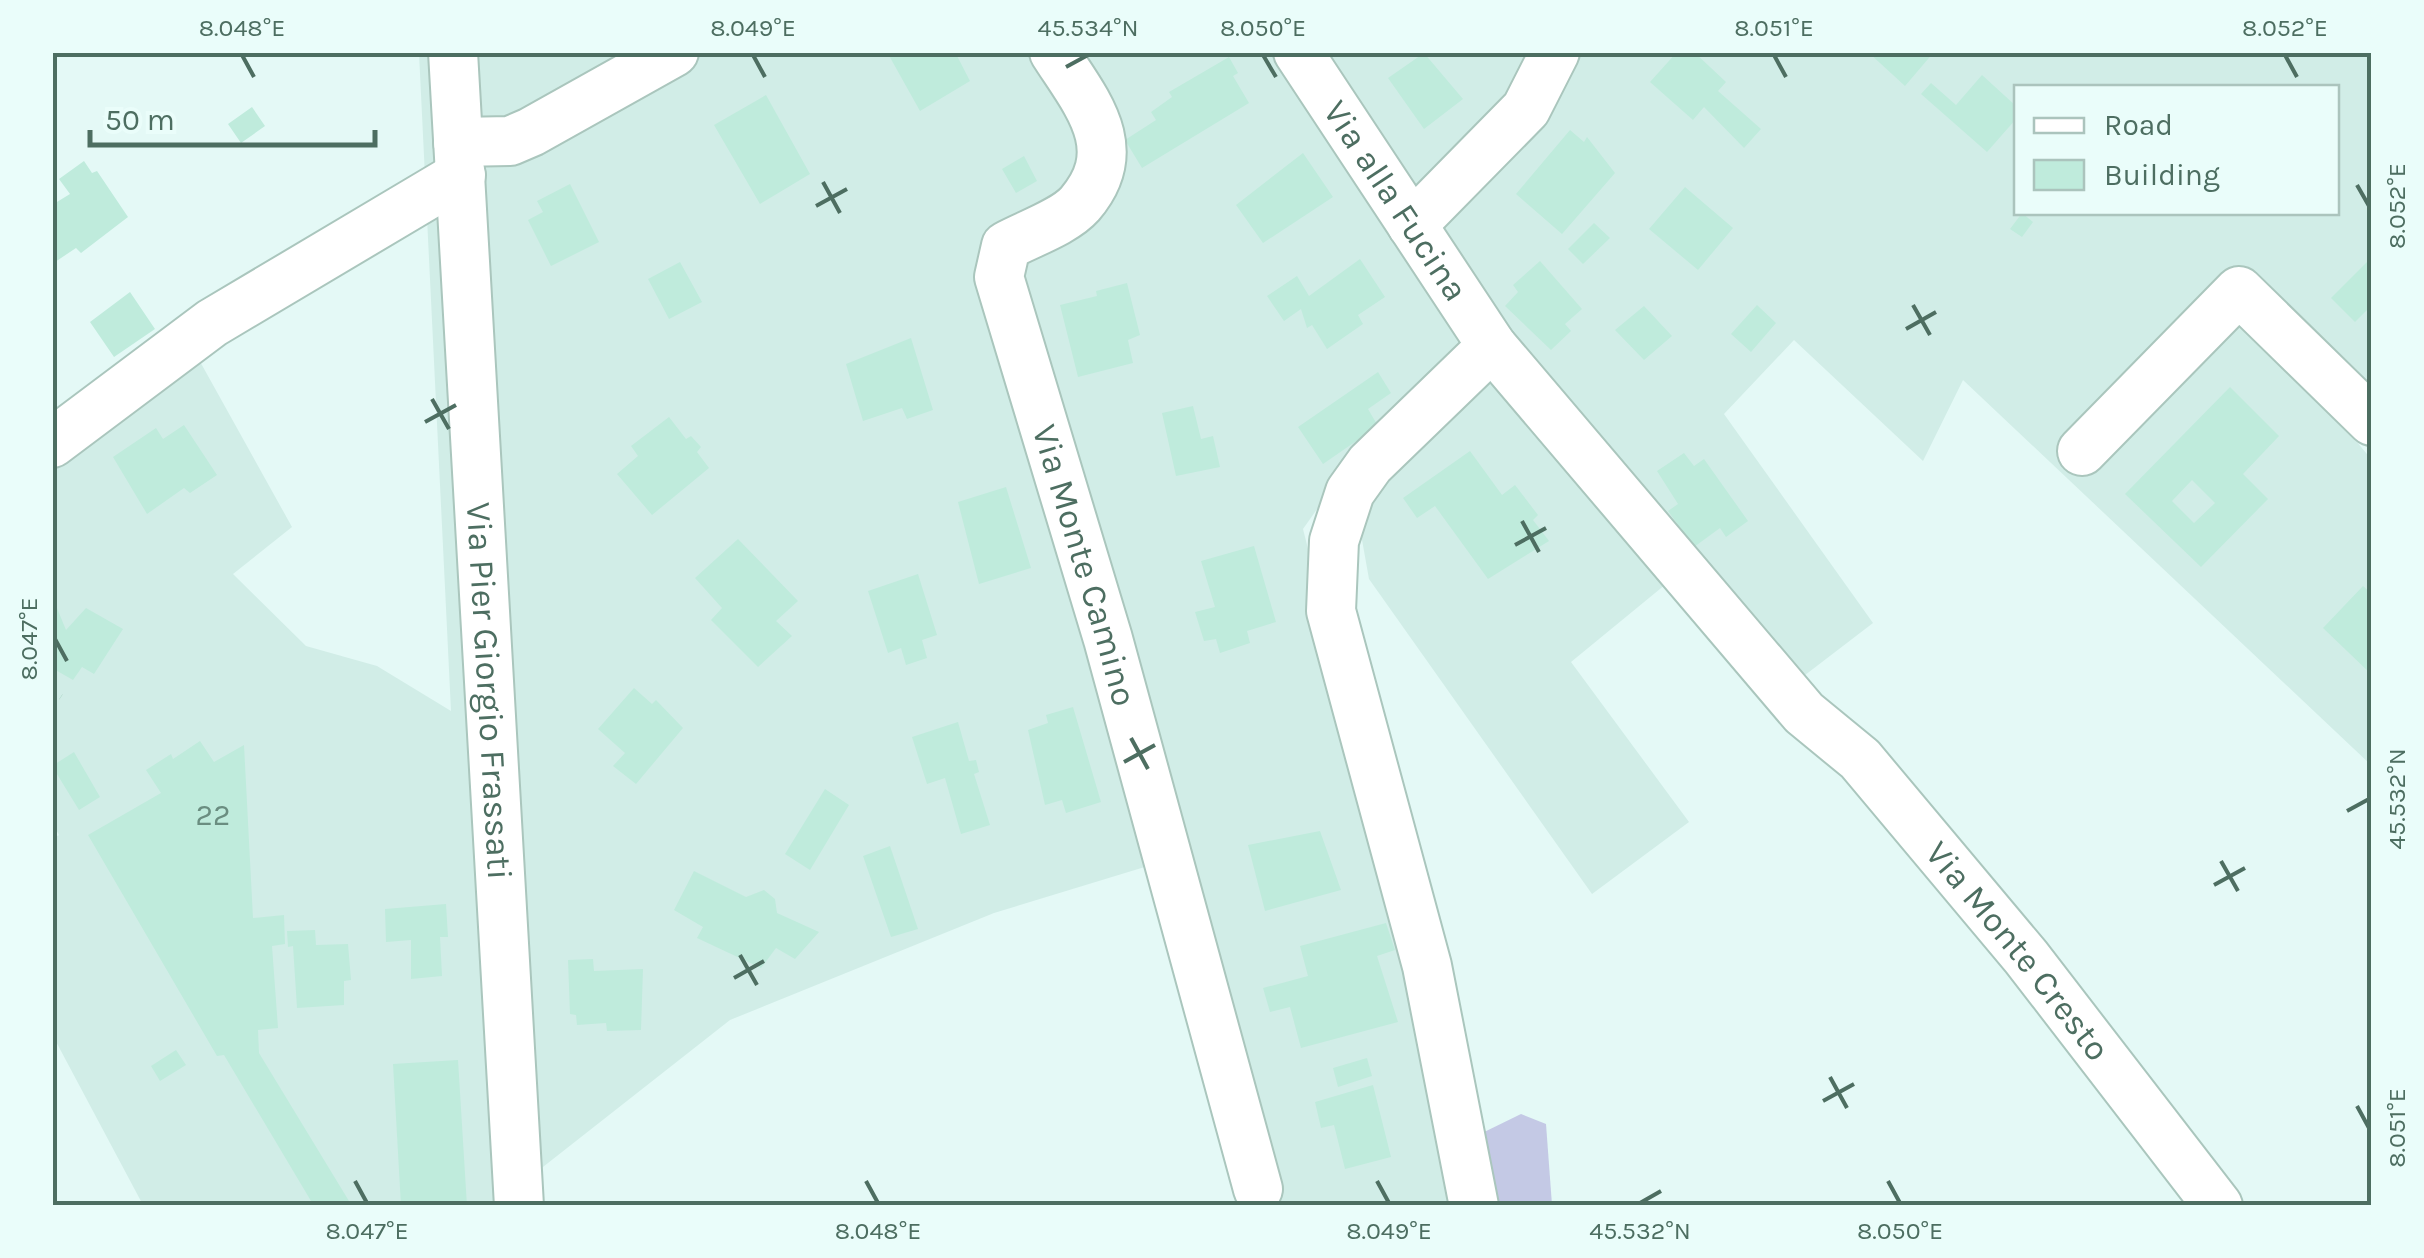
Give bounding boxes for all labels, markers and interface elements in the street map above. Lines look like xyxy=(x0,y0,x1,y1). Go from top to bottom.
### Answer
text: 8.048°E xyxy=(199,13,285,42)
text: 8.049°E xyxy=(710,13,796,42)
text: 45.534°N xyxy=(1038,13,1139,42)
text: 8.050°E xyxy=(1220,13,1306,42)
text: 8.051°E xyxy=(1734,13,1814,42)
text: 8.052°E xyxy=(2242,13,2328,42)
scale bar xyxy=(90,85,375,147)
legend xyxy=(2014,85,2339,215)
street label: Via alla Fucina xyxy=(1315,93,1477,309)
text: 50 m xyxy=(105,102,175,138)
text: Road xyxy=(2104,107,2173,143)
text: Building xyxy=(2104,157,2220,193)
text: 8.052°E xyxy=(2382,163,2411,249)
street label: Via Monte Camino xyxy=(1024,420,1146,710)
street label: Via Pier Giorgio Frassati xyxy=(458,501,521,881)
text: 8.047°E xyxy=(14,598,43,680)
text: 45.532°N xyxy=(2382,748,2411,850)
house number: 22 xyxy=(196,797,230,833)
street label: Via Monte Cresto xyxy=(1917,833,2119,1069)
text: 8.051°E xyxy=(2382,1088,2411,1168)
text: 8.047°E xyxy=(326,1216,408,1245)
text: 8.048°E xyxy=(835,1216,921,1245)
text: 8.049°E xyxy=(1346,1216,1432,1245)
text: 45.532°N xyxy=(1589,1216,1691,1245)
text: 8.050°E xyxy=(1857,1216,1943,1245)

